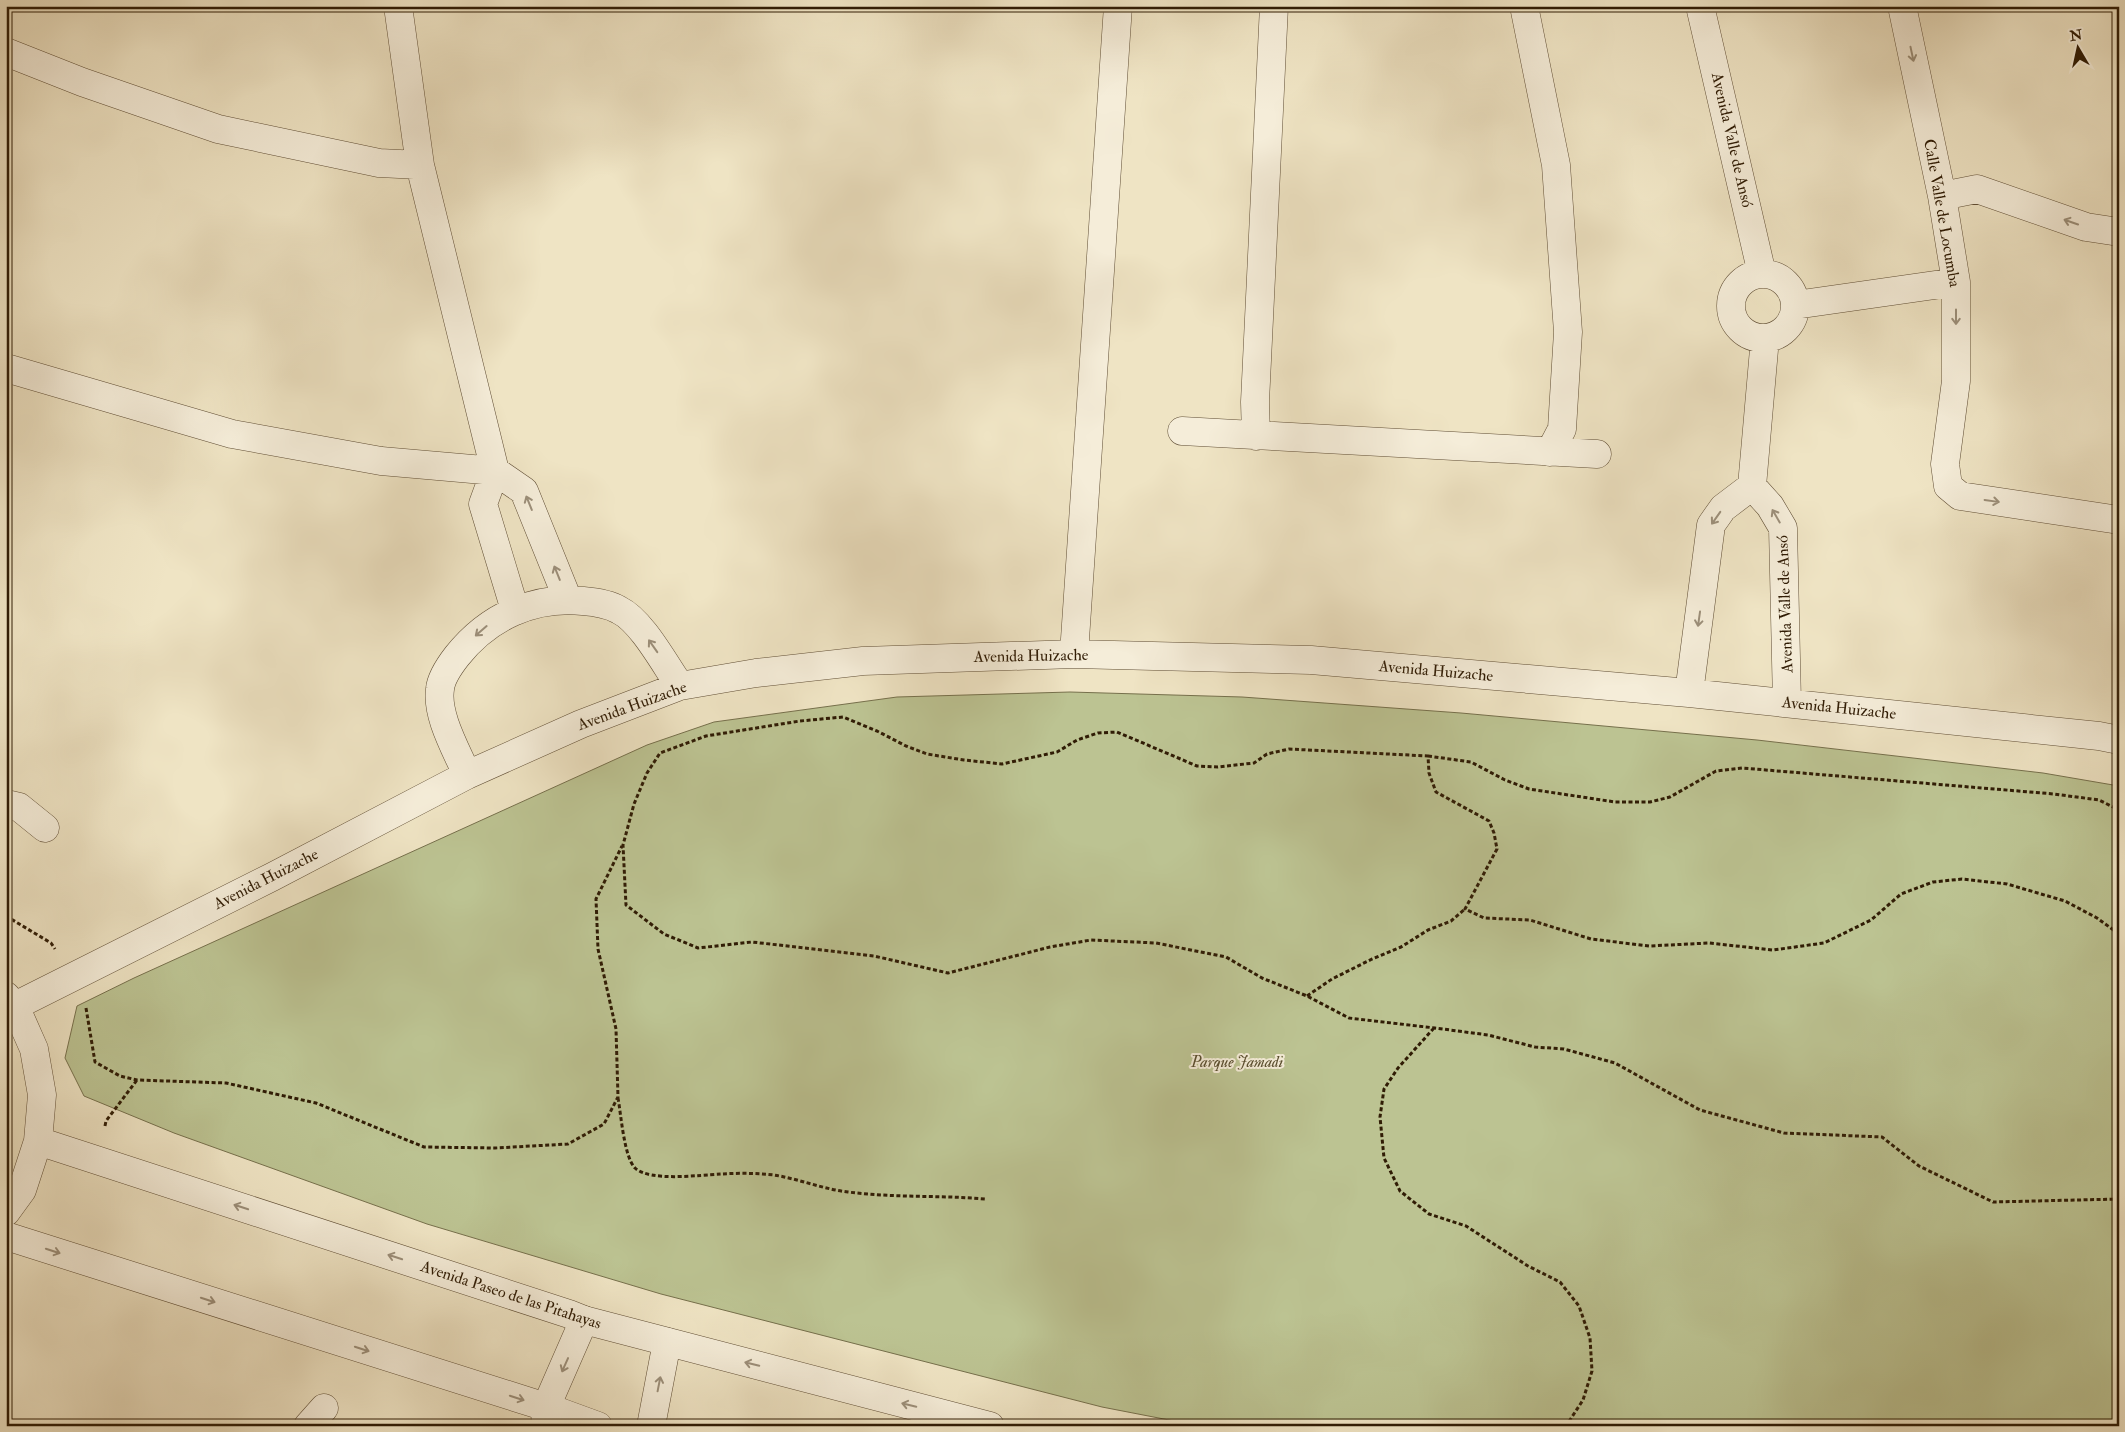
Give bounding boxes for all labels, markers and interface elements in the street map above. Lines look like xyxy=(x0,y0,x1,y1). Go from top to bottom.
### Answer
north arrow xyxy=(2052,22,2102,72)
text: N xyxy=(2068,26,2084,45)
one-way arrow xyxy=(1908,46,1917,62)
street label: Avenida Valle de Ansó xyxy=(1707,70,1757,210)
street label: Calle Valle de Locumba xyxy=(1919,137,1965,289)
one-way arrow xyxy=(2064,217,2080,226)
one-way arrow xyxy=(1951,308,1961,325)
one-way arrow xyxy=(524,496,533,511)
one-way arrow xyxy=(1984,496,2000,506)
one-way arrow xyxy=(1771,509,1780,524)
one-way arrow xyxy=(1711,511,1721,525)
street label: Avenida Valle de Ansó xyxy=(1773,535,1797,674)
one-way arrow xyxy=(552,566,562,581)
one-way arrow xyxy=(1694,611,1704,627)
one-way arrow xyxy=(474,626,487,637)
one-way arrow xyxy=(648,639,658,653)
street label: Avenida Huizache xyxy=(972,645,1089,667)
street label: Avenida Huizache xyxy=(1377,656,1494,686)
street label: Avenida Huizache xyxy=(574,677,690,735)
street label: Avenida Huizache xyxy=(1780,692,1897,724)
street label: Avenida Huizache xyxy=(209,844,322,914)
park label: Parque Jamadi xyxy=(1190,1052,1284,1072)
one-way arrow xyxy=(233,1202,249,1211)
one-way arrow xyxy=(44,1246,60,1256)
one-way arrow xyxy=(388,1252,403,1261)
street label: Avenida Paseo de las Pitahayas xyxy=(417,1256,604,1334)
one-way arrow xyxy=(199,1296,215,1305)
one-way arrow xyxy=(354,1345,370,1354)
one-way arrow xyxy=(559,1357,569,1372)
one-way arrow xyxy=(744,1359,760,1368)
one-way arrow xyxy=(655,1377,665,1393)
one-way arrow xyxy=(509,1394,525,1404)
one-way arrow xyxy=(901,1400,917,1409)

